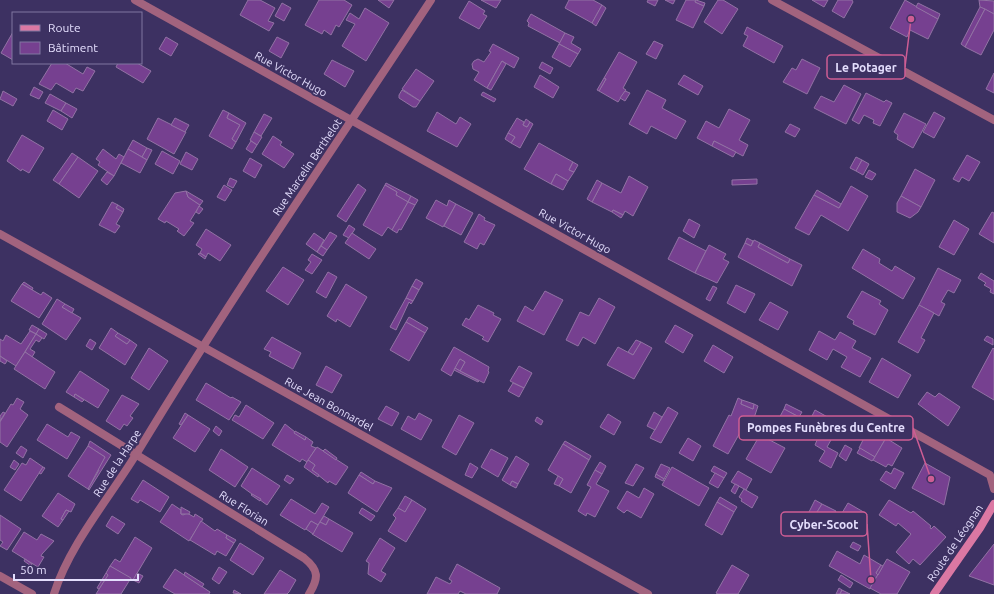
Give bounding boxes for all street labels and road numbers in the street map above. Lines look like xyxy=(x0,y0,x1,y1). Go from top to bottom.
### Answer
street label: Rue Victor Hugo xyxy=(253,49,329,99)
street label: Rue Marcelin Berthelot xyxy=(270,116,344,218)
street label: Rue Victor Hugo xyxy=(537,206,613,256)
street label: Rue Jean Bonnardel xyxy=(283,375,375,433)
street label: Rue de la Harpe xyxy=(91,427,143,499)
street label: Rue Florian xyxy=(217,488,271,528)
street label: Route de Léognan xyxy=(925,502,985,584)

